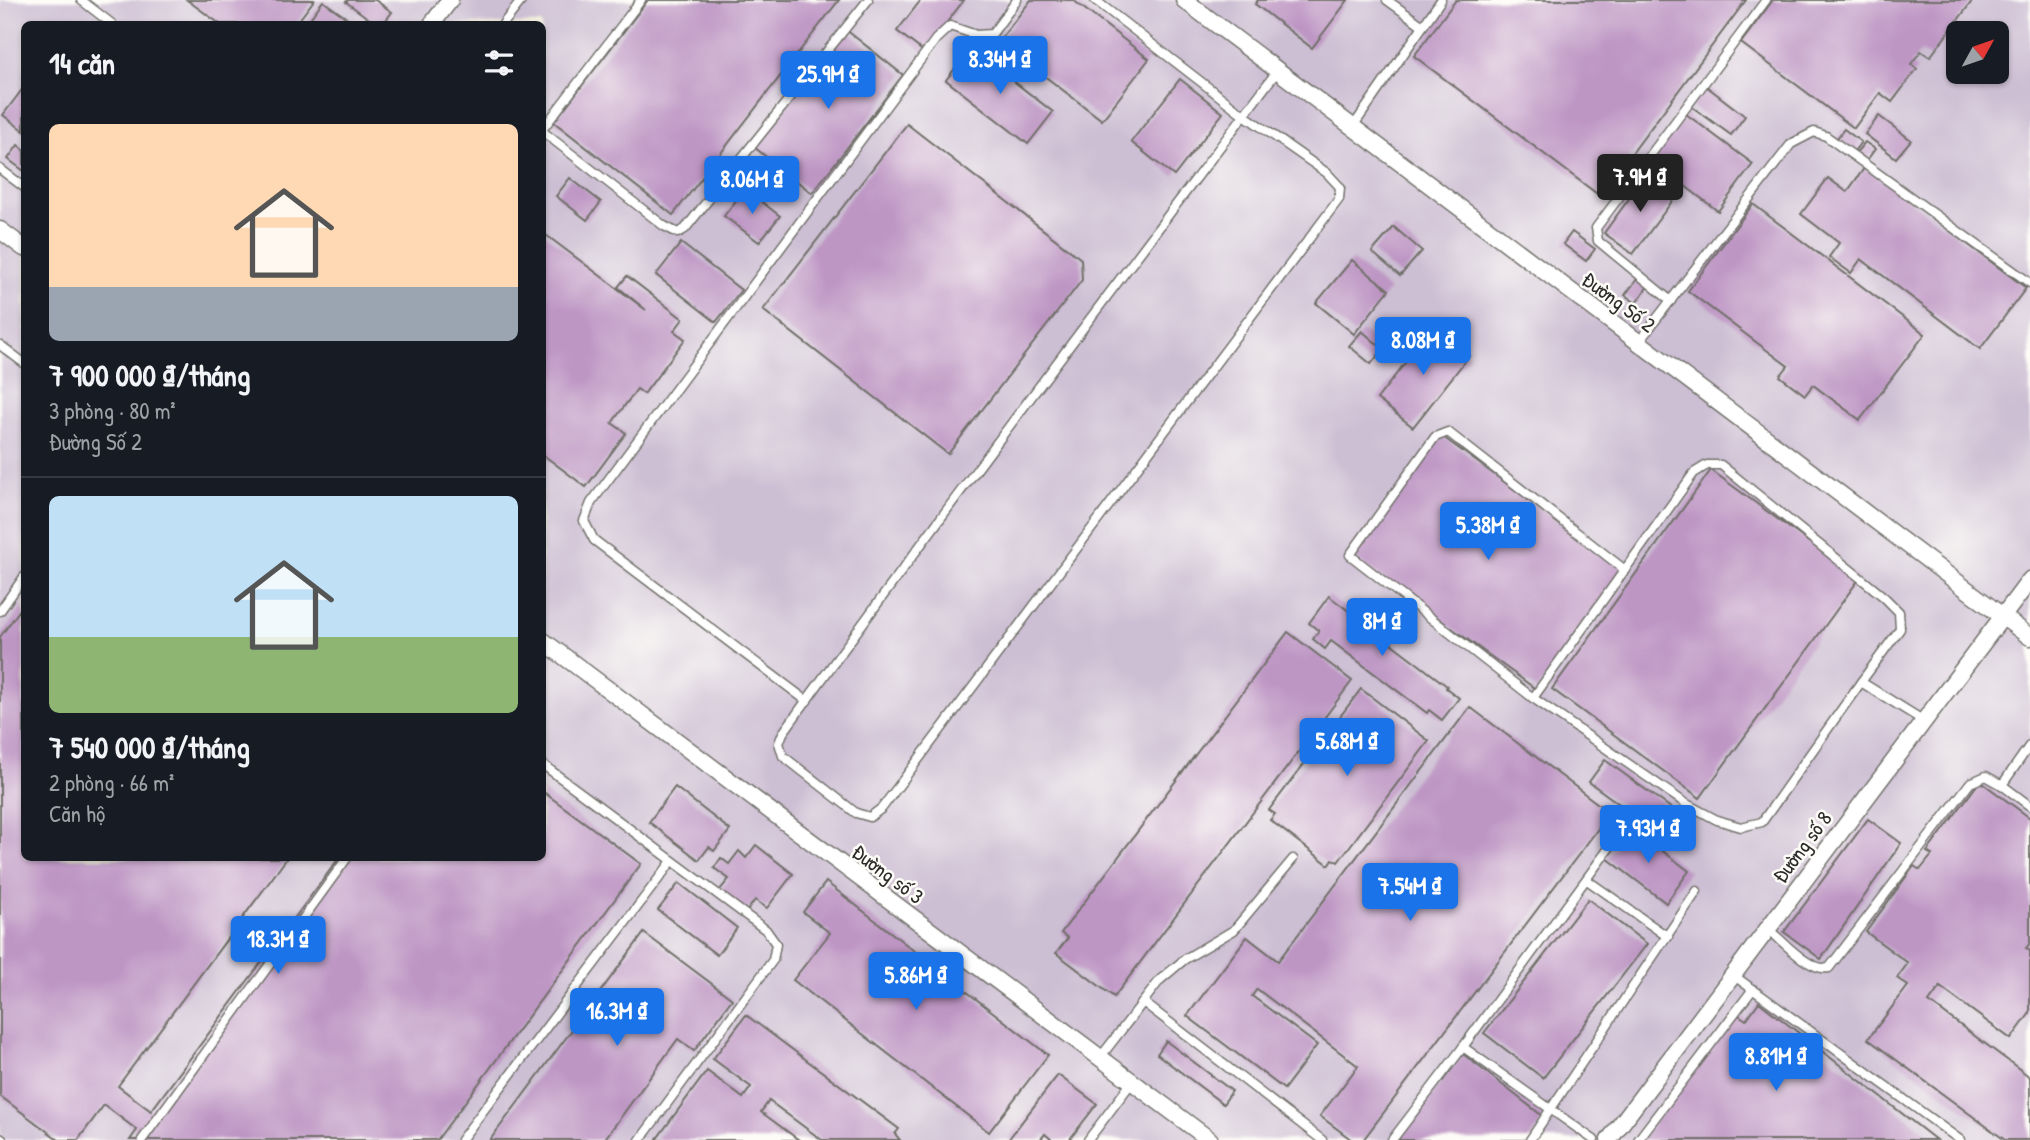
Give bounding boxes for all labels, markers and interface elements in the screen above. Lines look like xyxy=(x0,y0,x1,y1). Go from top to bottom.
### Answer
north arrow xyxy=(1946,21,2009,84)
map controls xyxy=(1946,21,2009,84)
pin: 8.34M ₫ xyxy=(935,36,1065,96)
text: 14 căn xyxy=(49,43,115,83)
text: 8.34M ₫ xyxy=(969,43,1031,74)
icon: filters xyxy=(480,44,518,82)
pin: 25.9M ₫ xyxy=(763,52,893,111)
text: 25.9M ₫ xyxy=(797,58,859,89)
pin: 7.9M ₫ xyxy=(1583,154,1697,214)
pin: 8.06M ₫ xyxy=(687,156,817,216)
text: 7.9M ₫ xyxy=(1613,161,1667,192)
text: 8.06M ₫ xyxy=(720,163,784,194)
icon: home xyxy=(221,170,347,296)
street label: Đường Số 2 xyxy=(1576,265,1662,339)
pin: 8.08M ₫ xyxy=(1358,318,1488,377)
text: 8.08M ₫ xyxy=(1391,324,1455,355)
text: 7 900 000 ₫/tháng xyxy=(49,355,250,395)
text: 3 phòng · 80 m² xyxy=(49,395,176,426)
text: Đường Số 2 xyxy=(49,426,142,457)
pin: 5.38M ₫ xyxy=(1423,503,1553,562)
text: 5.38M ₫ xyxy=(1456,509,1520,540)
icon: home xyxy=(221,542,347,668)
pin: 8M ₫ xyxy=(1341,598,1423,658)
text: 8M ₫ xyxy=(1362,605,1402,636)
pin: 5.68M ₫ xyxy=(1282,718,1412,778)
text: 5.68M ₫ xyxy=(1316,725,1378,756)
text: 7 540 000 ₫/tháng xyxy=(49,727,250,767)
text: 2 phòng · 66 m² xyxy=(49,767,174,798)
text: Căn hộ xyxy=(49,798,105,829)
street label: Đường số 8 xyxy=(1766,805,1838,889)
pin: 7.93M ₫ xyxy=(1583,806,1713,865)
text: 7.93M ₫ xyxy=(1616,812,1680,843)
street label: Đường số 3 xyxy=(846,837,930,911)
pin: 7.54M ₫ xyxy=(1345,864,1475,923)
text: 7.54M ₫ xyxy=(1378,870,1442,901)
pin: 18.3M ₫ xyxy=(213,916,343,976)
text: 18.3M ₫ xyxy=(247,923,309,954)
pin: 5.86M ₫ xyxy=(851,953,981,1012)
text: 5.86M ₫ xyxy=(885,959,947,990)
pin: 16.3M ₫ xyxy=(552,988,682,1048)
text: 16.3M ₫ xyxy=(586,995,648,1026)
pin: 8.81M ₫ xyxy=(1711,1034,1841,1093)
text: 8.81M ₫ xyxy=(1745,1040,1807,1071)

